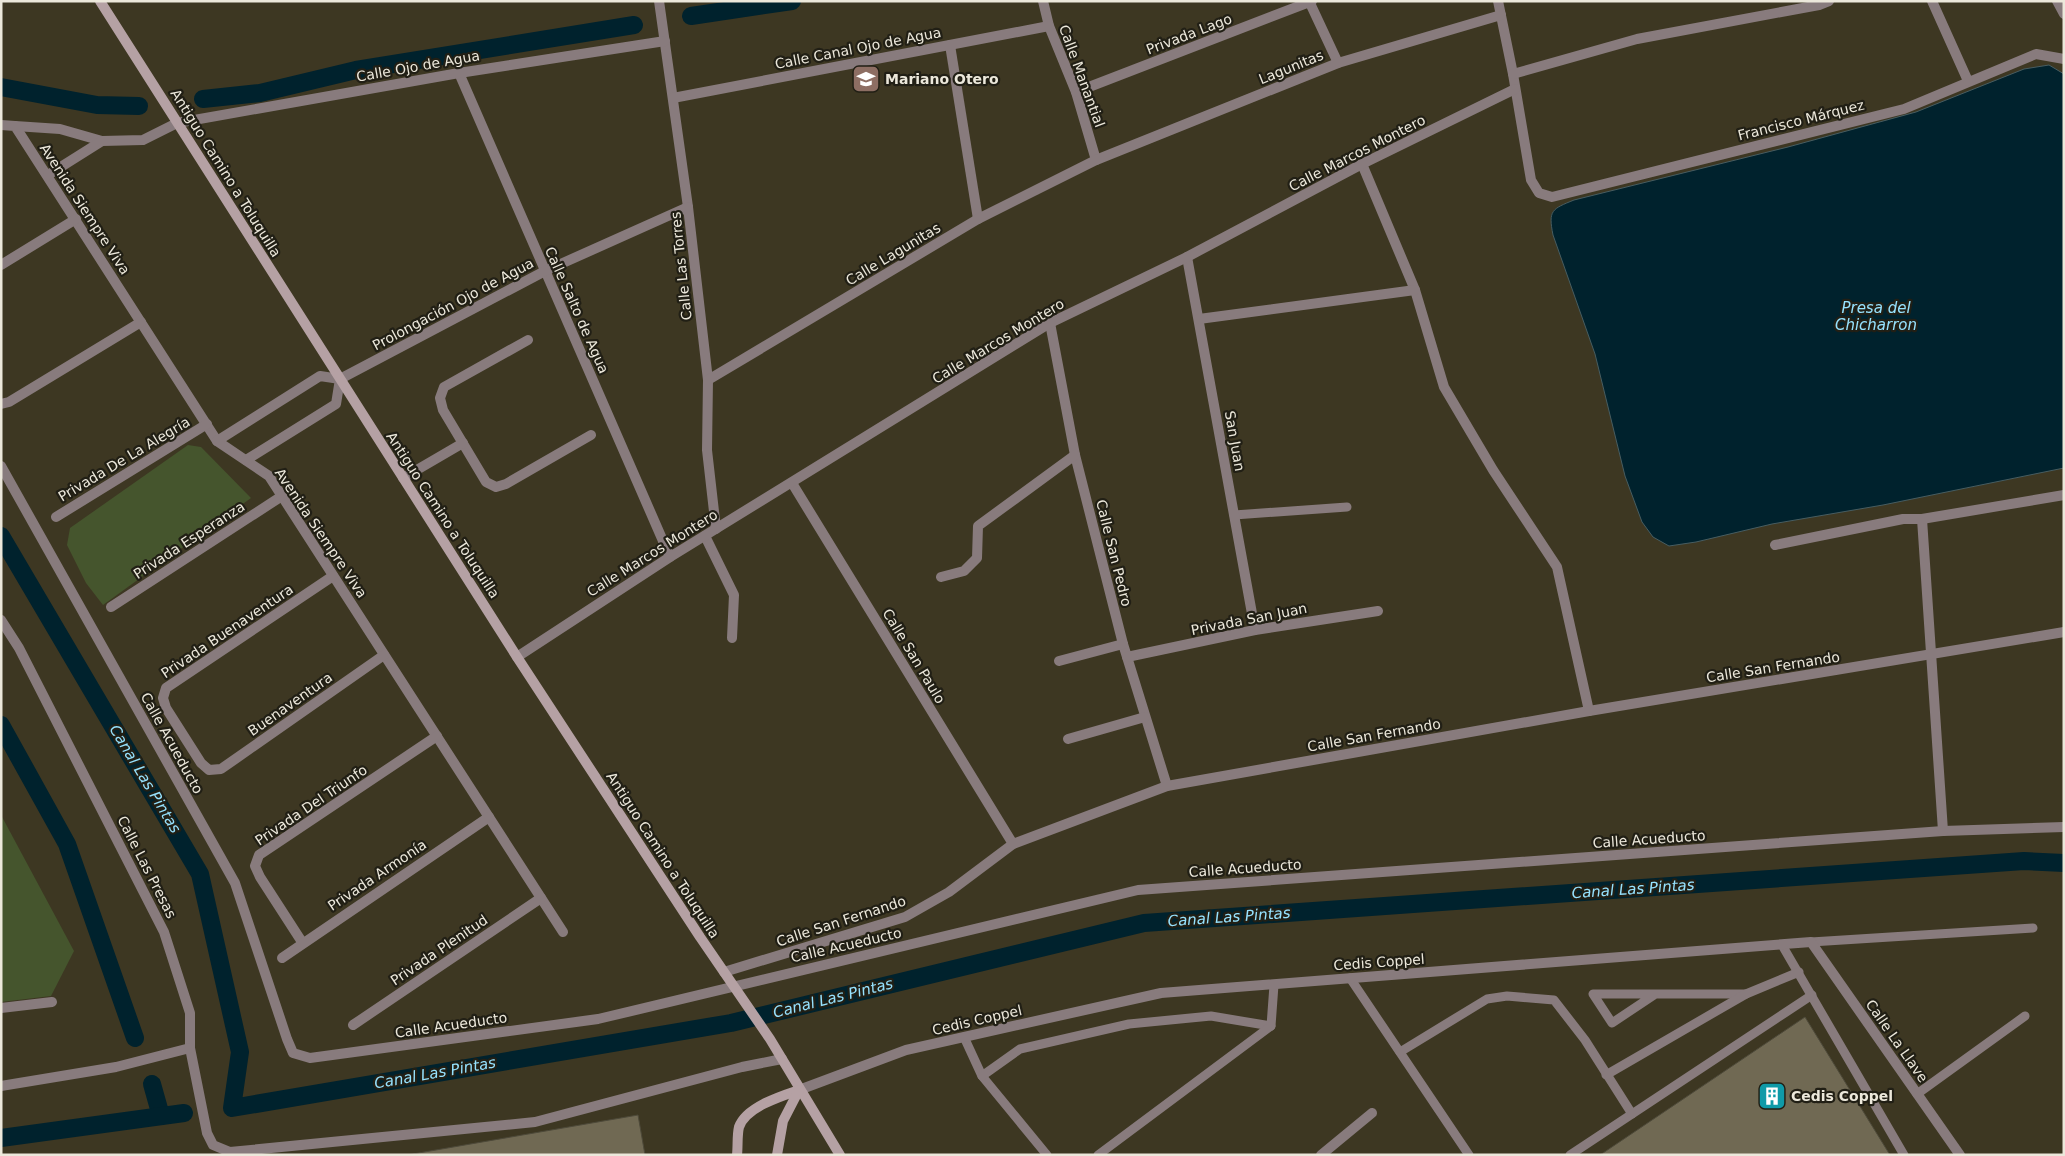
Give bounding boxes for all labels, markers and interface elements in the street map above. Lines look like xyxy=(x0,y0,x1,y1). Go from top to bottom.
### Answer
street label: Privada Lago xyxy=(1144,10,1234,58)
street label: Calle Manantial xyxy=(1056,23,1108,129)
street label: Calle Canal Ojo de Agua xyxy=(773,24,943,72)
street label: Calle Ojo de Agua xyxy=(355,47,481,85)
street label: Lagunitas xyxy=(1256,47,1326,87)
school or university icon: Mariano Otero xyxy=(851,64,881,94)
place label: Mariano Otero xyxy=(885,71,999,87)
street label: Antiguo Camino a Toluquilla xyxy=(168,86,284,260)
street label: Francisco Márquez xyxy=(1736,97,1866,143)
street label: Calle Marcos Montero xyxy=(1286,112,1428,194)
street label: Avenida Siempre Viva xyxy=(37,141,133,277)
street label: Calle Las Torres xyxy=(667,211,695,321)
street label: Calle Lagunitas xyxy=(843,219,943,289)
street label: Calle Salto de Agua xyxy=(542,244,612,376)
street label: Prolongación Ojo de Agua xyxy=(370,255,536,353)
street label: Calle Marcos Montero xyxy=(929,295,1067,387)
water label: Presa del Chicharron xyxy=(1835,299,1917,334)
street label: San Juan xyxy=(1222,409,1248,473)
street label: Privada De La Alegría xyxy=(55,413,193,505)
street label: Antiguo Camino a Toluquilla xyxy=(383,429,503,601)
street label: Avenida Siempre Viva xyxy=(272,465,370,601)
street label: Privada Esperanza xyxy=(130,498,248,582)
street label: Calle San Pedro xyxy=(1093,498,1135,608)
street label: Calle Marcos Montero xyxy=(584,506,720,600)
street label: Privada Buenaventura xyxy=(158,581,296,681)
street label: Privada San Juan xyxy=(1190,600,1308,638)
street label: Calle San Paulo xyxy=(879,606,949,706)
street label: Calle San Fernando xyxy=(1705,649,1841,685)
street label: Buenaventura xyxy=(245,669,335,739)
street label: Calle Acueducto xyxy=(138,690,206,796)
street label: Calle San Fernando xyxy=(1306,715,1442,755)
water label: Canal Las Pintas xyxy=(106,722,184,837)
street label: Privada Del Triunfo xyxy=(252,762,370,848)
street label: Antiguo Camino a Toluquilla xyxy=(603,769,723,941)
street label: Calle Las Presas xyxy=(114,813,180,921)
street label: Calle Acueducto xyxy=(1592,827,1706,851)
street label: Privada Armonía xyxy=(325,836,429,914)
street label: Calle Acueducto xyxy=(1188,856,1302,880)
water label: Canal Las Pintas xyxy=(1571,876,1695,902)
street label: Calle San Fernando xyxy=(774,893,908,949)
water label: Canal Las Pintas xyxy=(1167,904,1291,930)
street label: Privada Plenitud xyxy=(387,912,491,988)
street label: Calle Acueducto xyxy=(789,924,903,966)
street label: Cedis Coppel xyxy=(1333,951,1425,973)
water label: Canal Las Pintas xyxy=(771,974,895,1022)
street label: Calle La Llave xyxy=(1863,997,1931,1085)
street label: Cedis Coppel xyxy=(931,1002,1023,1038)
street label: Calle Acueducto xyxy=(394,1009,508,1041)
water label: Canal Las Pintas xyxy=(373,1053,497,1093)
building icon: Cedis Coppel xyxy=(1757,1081,1787,1111)
place label: Cedis Coppel xyxy=(1791,1088,1893,1104)

